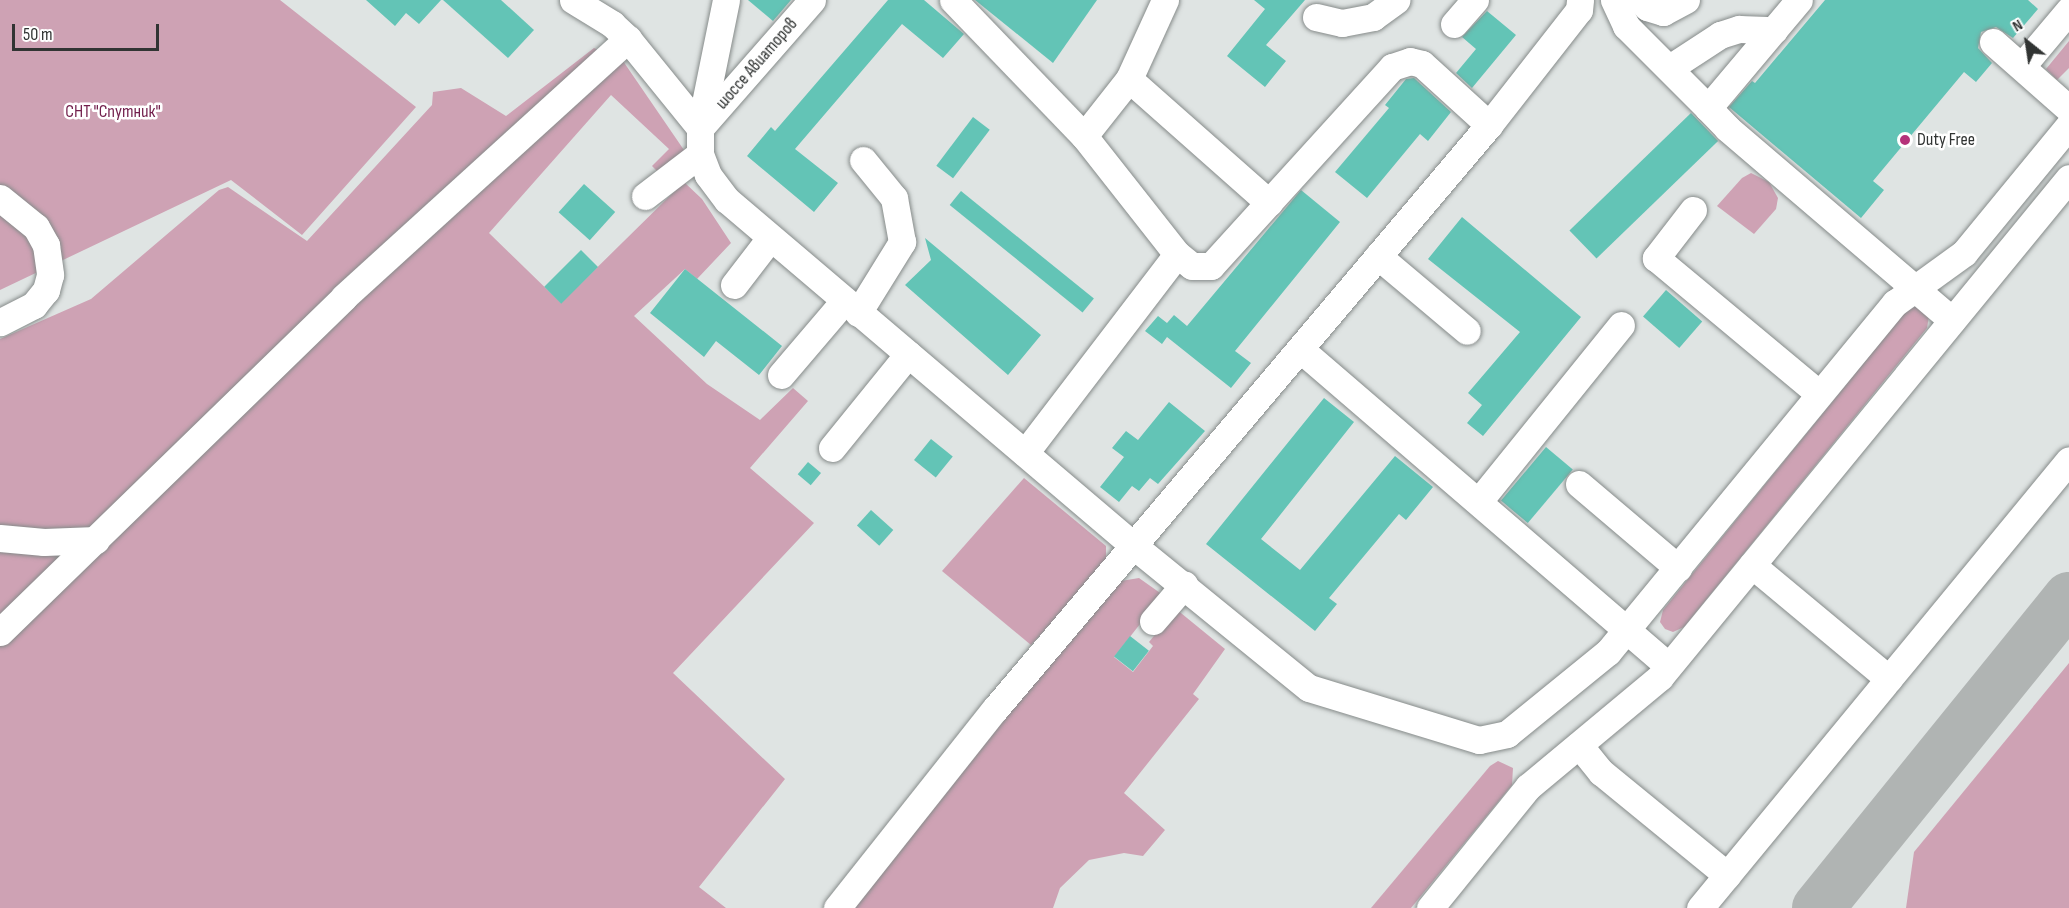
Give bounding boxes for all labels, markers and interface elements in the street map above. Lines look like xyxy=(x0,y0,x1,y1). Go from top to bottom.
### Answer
scale bar xyxy=(15,12,162,50)
north arrow xyxy=(1997,12,2057,72)
street label: шоссе Авиаторов xyxy=(711,14,803,114)
text: N xyxy=(2009,16,2026,36)
text: 50 m xyxy=(23,24,53,45)
park label: СНТ "Спутник" xyxy=(65,101,161,123)
place label: Duty Free xyxy=(1917,129,1975,151)
marker: Duty Free xyxy=(1898,133,1912,147)

